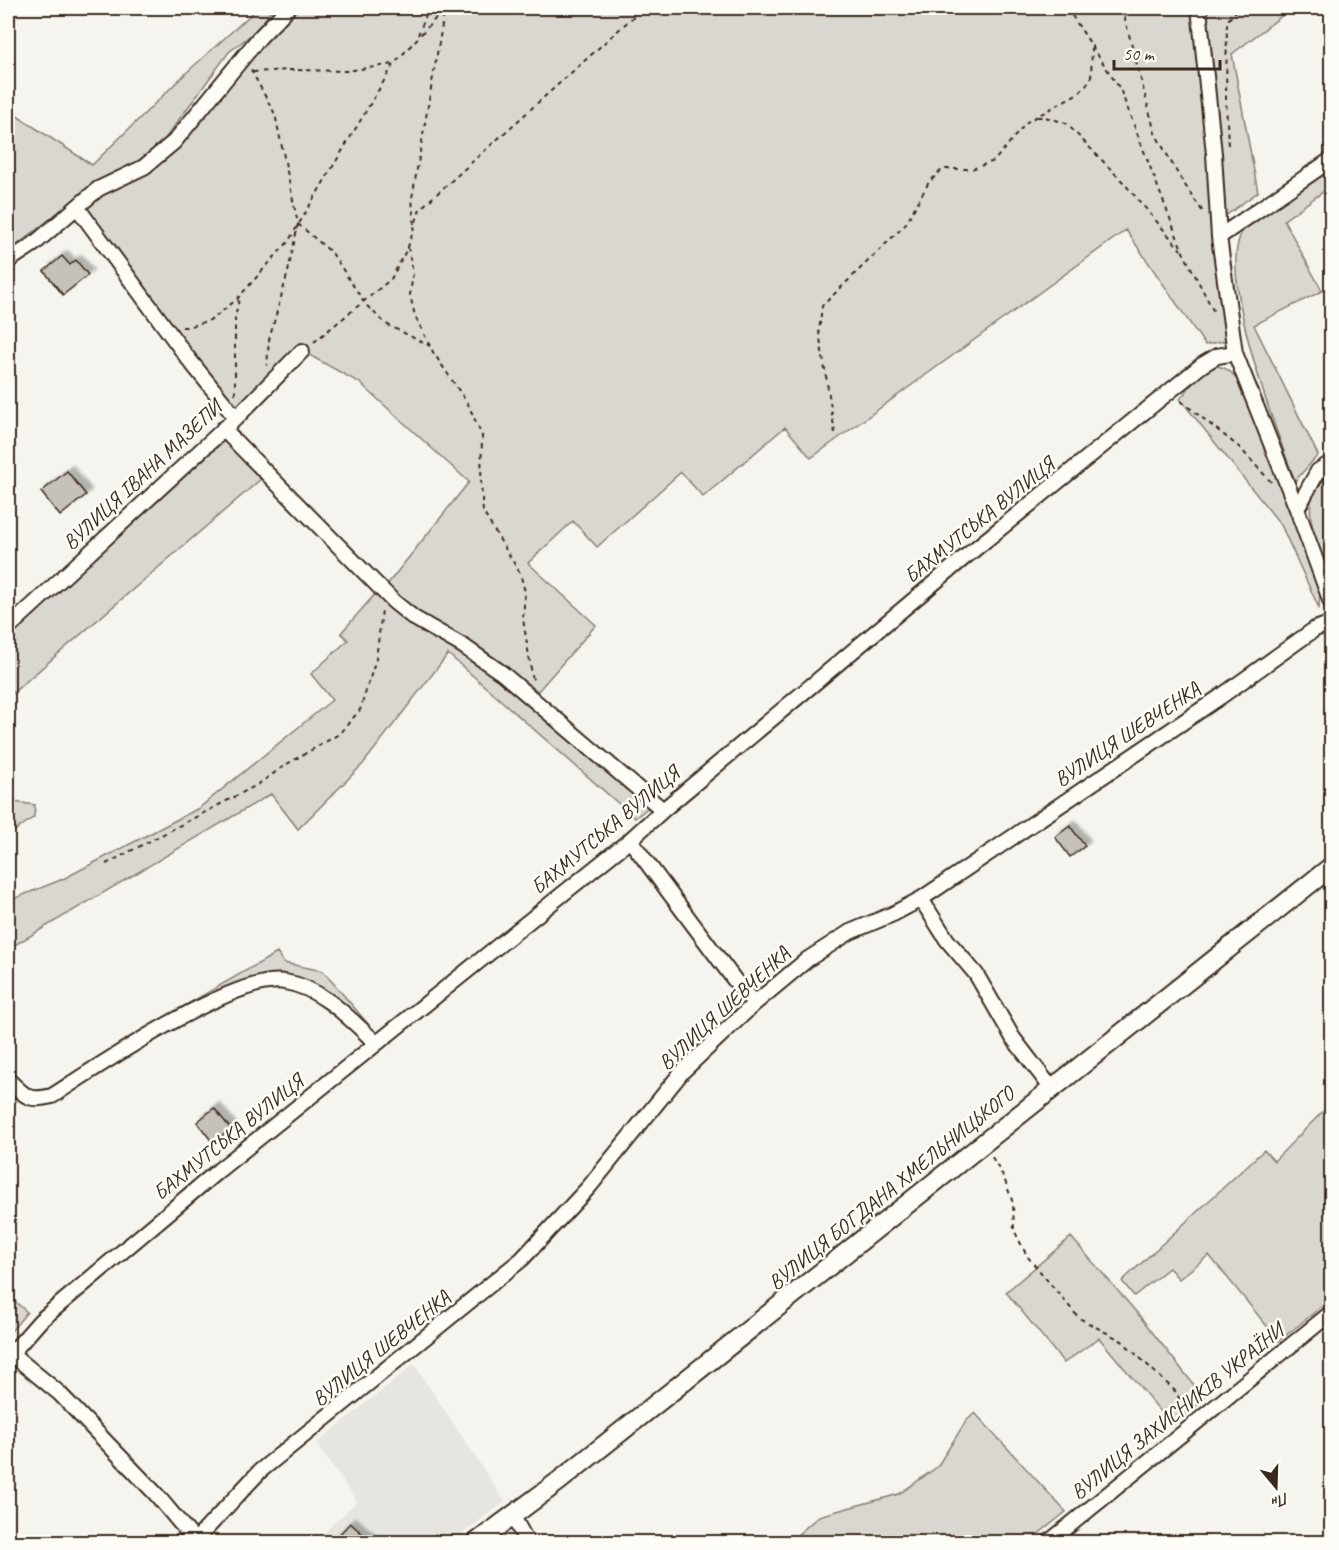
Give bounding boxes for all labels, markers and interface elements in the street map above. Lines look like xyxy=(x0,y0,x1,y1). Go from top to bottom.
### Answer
scale bar xyxy=(1114,33,1220,71)
text: 50 m xyxy=(1123,43,1156,65)
street label: ВУЛИЦЯ ІВАНА МАЗЕПИ xyxy=(57,392,230,555)
street label: БАХМУТСЬКА ВУЛИЦЯ xyxy=(899,450,1062,589)
street label: ВУЛИЦЯ ШЕВЧЕНКА xyxy=(1049,675,1205,792)
street label: БАХМУТСЬКА ВУЛИЦЯ xyxy=(525,758,687,900)
street label: ВУЛИЦЯ ШЕВЧЕНКА xyxy=(653,940,795,1075)
street label: БАХМУТСЬКА ВУЛИЦЯ xyxy=(148,1067,311,1206)
street label: ВУЛИЦЯ БОГДАНА ХМЕЛЬНИЦЬКОГО xyxy=(763,1079,1021,1295)
street label: ВУЛИЦЯ ШЕВЧЕНКА xyxy=(307,1284,456,1412)
street label: ВУЛИЦЯ ЗАХИСНИКІВ УКРАЇНИ xyxy=(1065,1315,1291,1505)
north arrow xyxy=(1246,1457,1306,1517)
text: Пн xyxy=(1269,1488,1292,1513)

